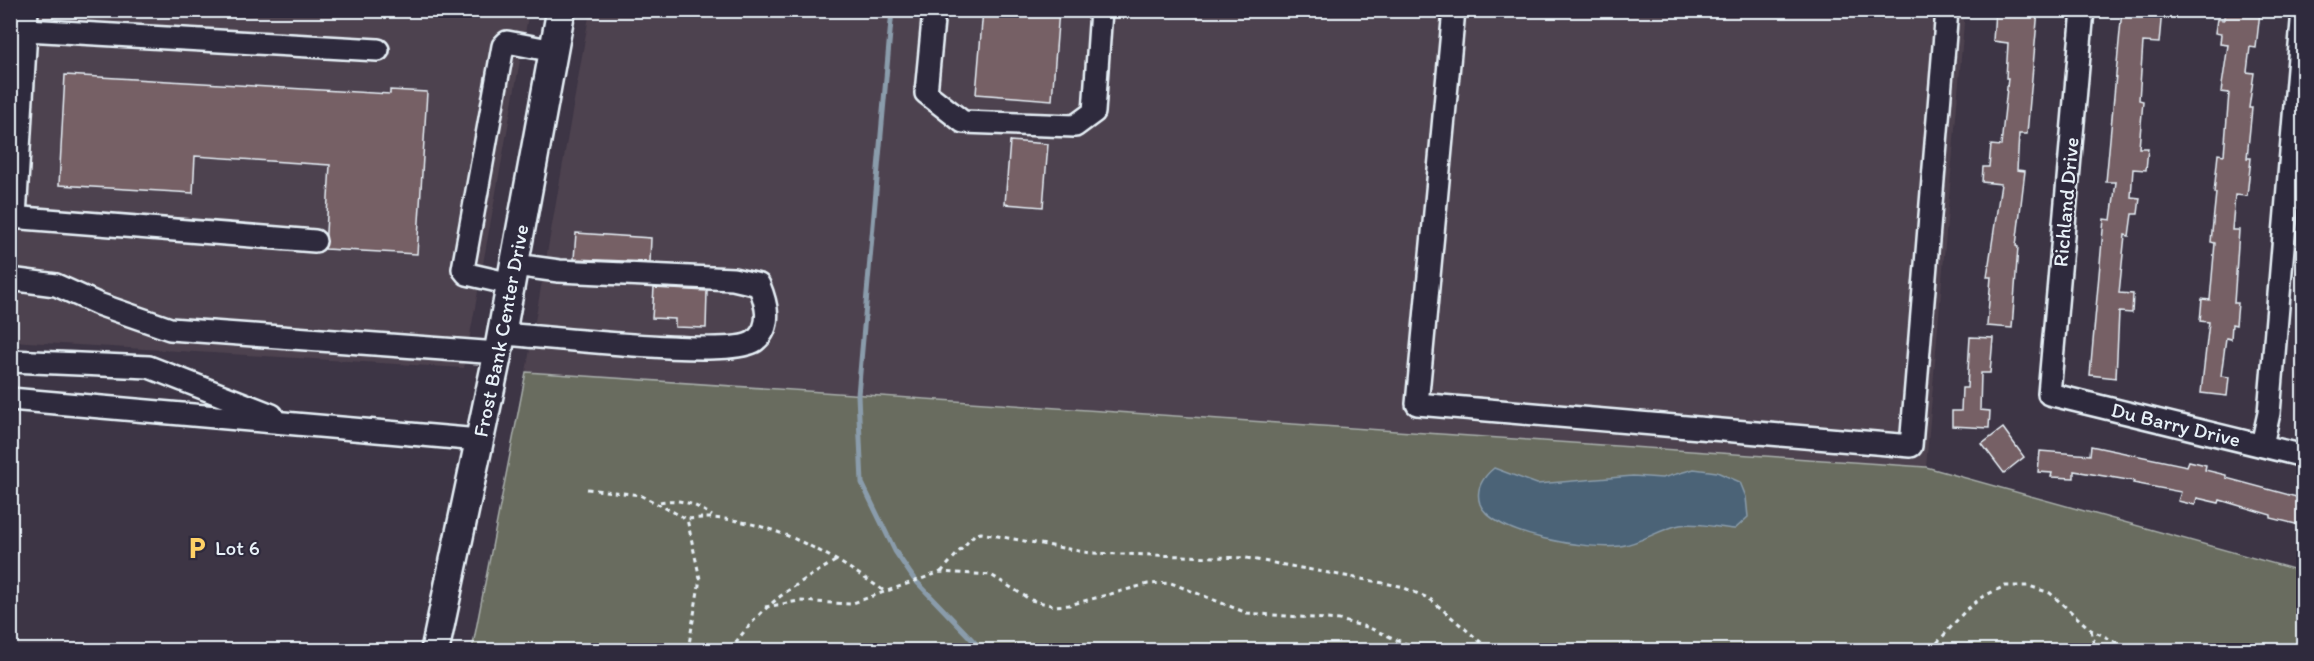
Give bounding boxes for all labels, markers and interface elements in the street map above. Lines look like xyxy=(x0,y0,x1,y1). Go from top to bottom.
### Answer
street label: Richland Drive xyxy=(2047,136,2084,268)
street label: Frost Bank Center Drive xyxy=(467,222,533,439)
street label: Du Barry Drive xyxy=(2109,397,2243,452)
parking icon: Lot 6 xyxy=(184,535,210,561)
place label: Lot 6 xyxy=(215,535,260,560)

